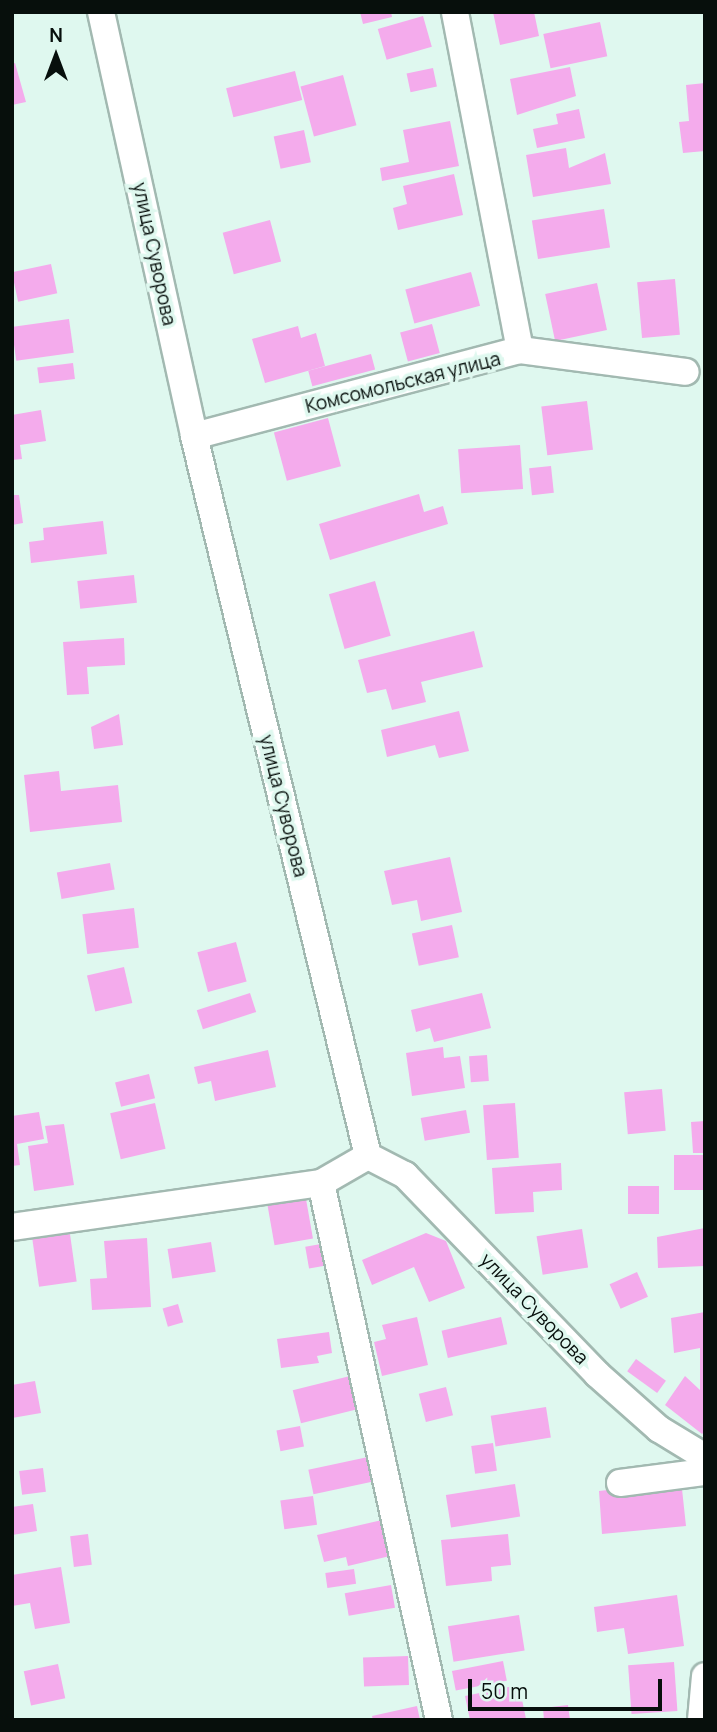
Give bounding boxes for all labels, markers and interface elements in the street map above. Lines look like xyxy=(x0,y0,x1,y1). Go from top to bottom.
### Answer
north arrow xyxy=(21,21,91,91)
text: N xyxy=(49,22,63,48)
street label: улица Суворова xyxy=(128,180,180,328)
street label: Комсомольская улица xyxy=(303,348,503,418)
street label: улица Суворова xyxy=(254,733,312,879)
street label: улица Суворова xyxy=(475,1249,593,1369)
scale bar xyxy=(472,1666,666,1710)
text: 50 m xyxy=(481,1677,528,1705)

